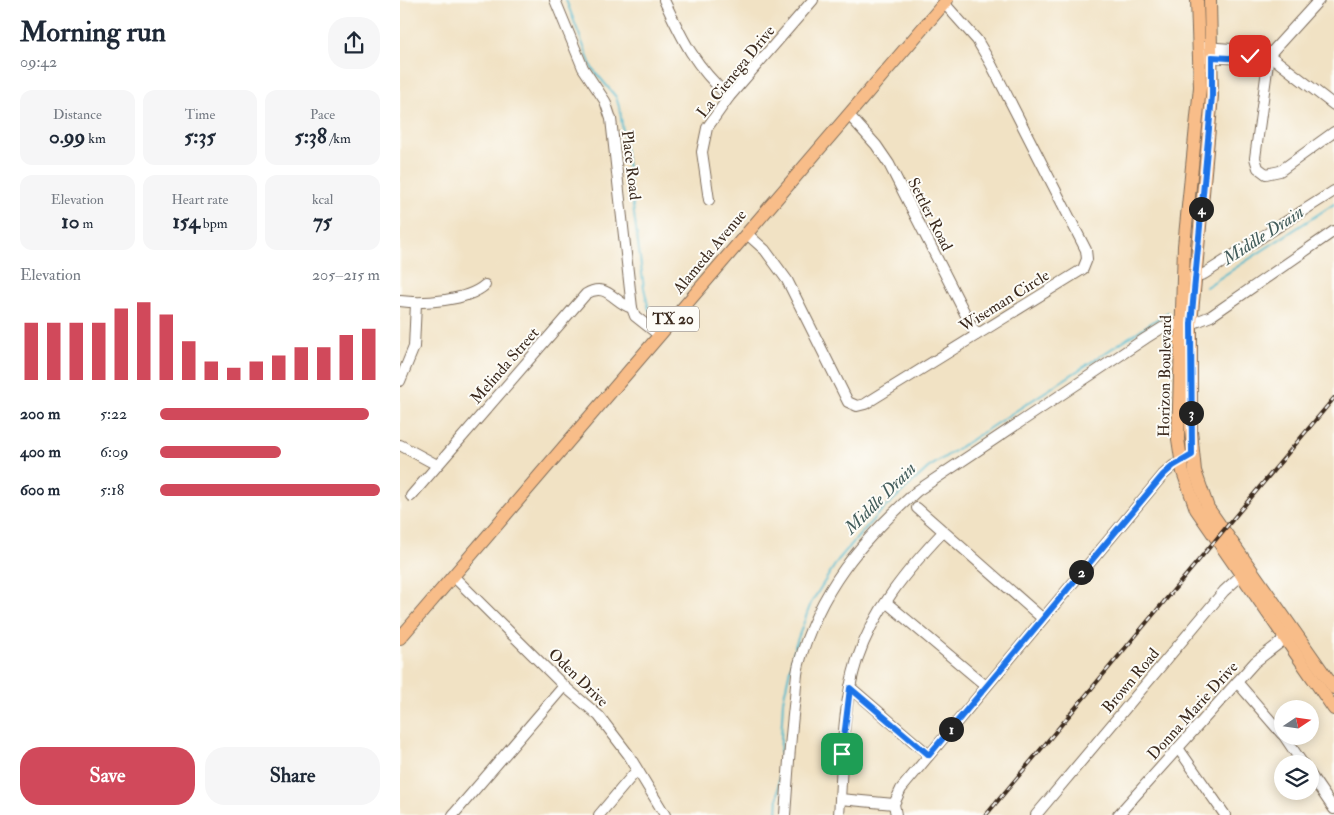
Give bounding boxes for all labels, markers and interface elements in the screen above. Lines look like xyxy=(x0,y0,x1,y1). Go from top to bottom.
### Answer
text: Morning run xyxy=(20,15,166,50)
button: share xyxy=(328,17,380,69)
street label: La Cienega Drive xyxy=(692,21,779,122)
pin xyxy=(1229,35,1271,77)
icon: check xyxy=(1236,42,1264,70)
text: 09:42 xyxy=(20,52,57,72)
text: Distance xyxy=(53,106,102,123)
text: Time xyxy=(185,106,215,123)
text: Pace xyxy=(310,106,335,123)
text: 0.99 xyxy=(49,123,85,150)
text: 5:35 xyxy=(184,123,216,150)
text: 5:38 xyxy=(294,123,327,150)
street label: Place Road xyxy=(617,129,645,201)
text: km xyxy=(85,130,106,147)
text: /km xyxy=(327,130,351,147)
street label: Settler Road xyxy=(903,175,957,255)
text: Elevation xyxy=(51,191,104,208)
text: Heart rate xyxy=(171,191,228,208)
text: kcal xyxy=(312,191,333,208)
pin: 4 xyxy=(1188,196,1214,222)
text: 4 xyxy=(1198,201,1205,218)
water label: Middle Drain xyxy=(1217,201,1308,271)
street label: Alameda Avenue xyxy=(668,205,751,299)
text: 10 xyxy=(61,208,79,235)
text: 154 xyxy=(172,208,200,235)
text: 75 xyxy=(313,208,332,235)
text: m xyxy=(79,215,93,232)
text: bpm xyxy=(200,215,228,232)
text: Elevation xyxy=(20,265,81,285)
text: 205–215 m xyxy=(312,265,380,285)
street label: Wiseman Circle xyxy=(955,265,1053,337)
road number: TX 20 xyxy=(647,306,699,332)
street label: Horizon Boulevard xyxy=(1154,315,1176,437)
street label: Melinda Street xyxy=(466,323,543,408)
pin: 3 xyxy=(1178,400,1204,426)
text: 200 m xyxy=(20,404,60,424)
text: 5:22 xyxy=(100,404,127,424)
text: 3 xyxy=(1189,405,1194,422)
text: 400 m xyxy=(20,442,61,462)
text: 6:09 xyxy=(100,442,128,462)
water label: Middle Drain xyxy=(839,458,921,540)
text: 600 m xyxy=(20,480,60,500)
text: 5:18 xyxy=(100,480,124,500)
pin: 2 xyxy=(1068,560,1094,584)
text: 2 xyxy=(1078,564,1085,581)
street label: Oden Drive xyxy=(544,644,613,711)
street label: Brown Road xyxy=(1098,644,1164,717)
street label: Donna Marie Drive xyxy=(1143,657,1243,764)
north arrow xyxy=(1274,700,1319,745)
map controls xyxy=(1274,700,1319,800)
pin: 1 xyxy=(938,716,964,742)
text: 1 xyxy=(949,721,954,738)
pin xyxy=(821,733,863,775)
icon: arrive xyxy=(828,740,856,768)
button: Save xyxy=(20,747,195,805)
button: Share xyxy=(205,747,380,805)
button: layers xyxy=(1274,755,1319,800)

